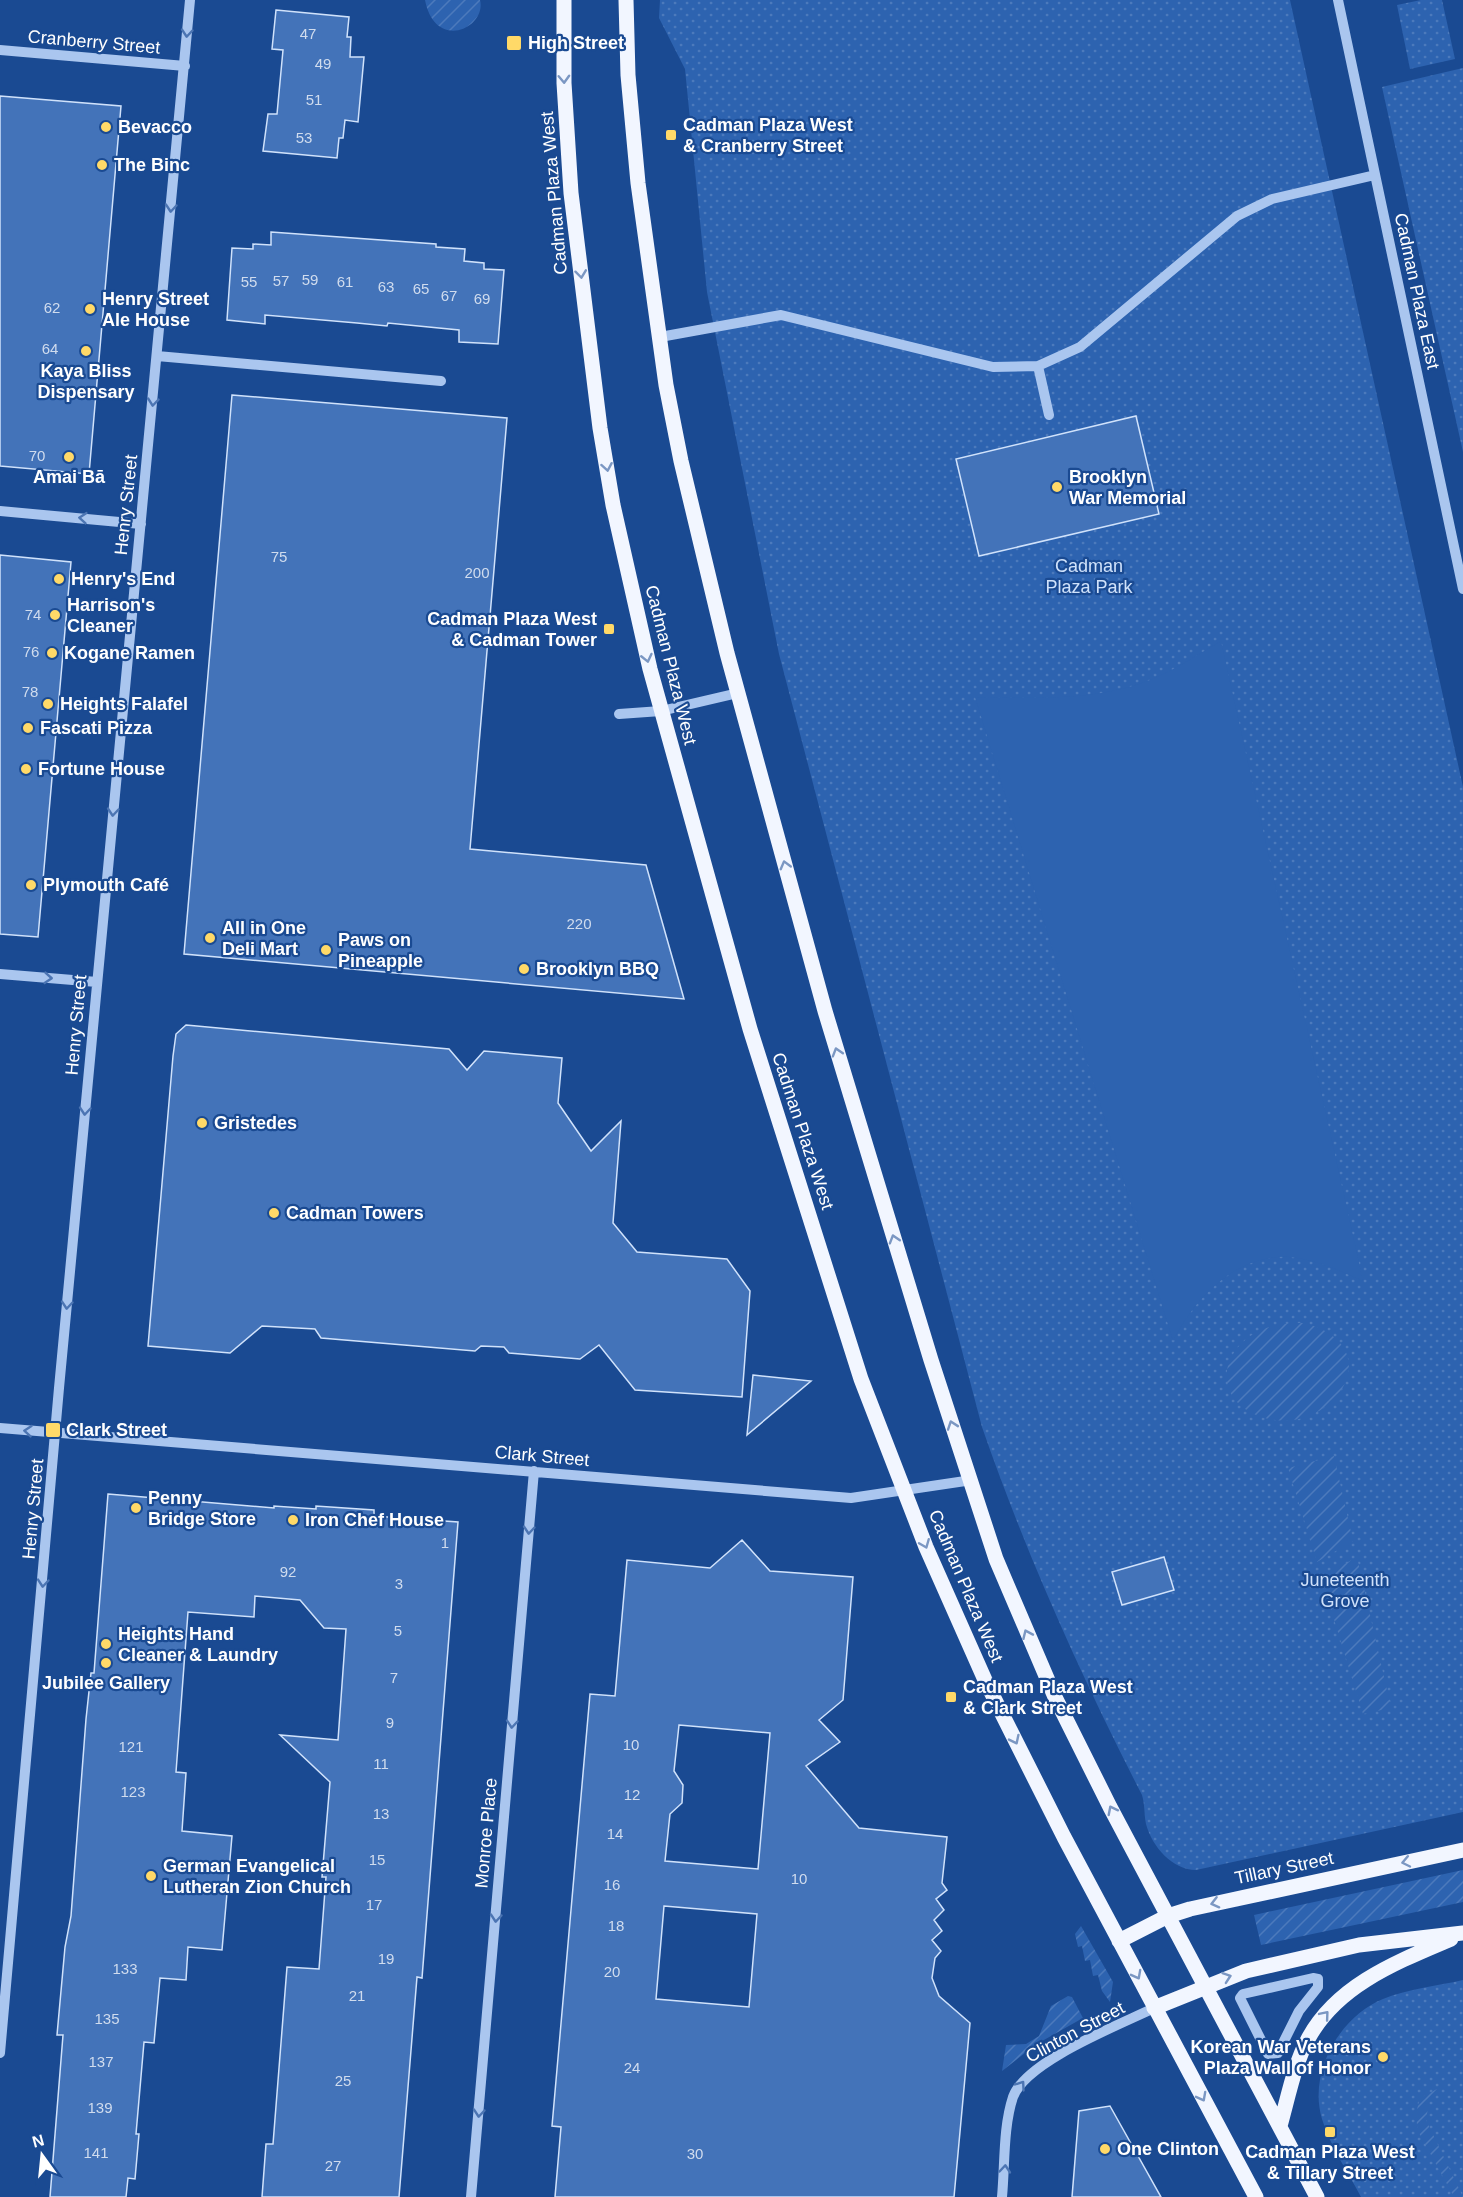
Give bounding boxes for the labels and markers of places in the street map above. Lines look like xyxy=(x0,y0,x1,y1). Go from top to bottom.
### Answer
place label: High Street xyxy=(528,33,624,53)
marker: High Street xyxy=(505,34,523,52)
place label: Cadman Plaza West & Cranberry Street xyxy=(683,115,853,156)
place label: Bevacco xyxy=(118,117,192,137)
marker: Bevacco xyxy=(99,120,113,134)
marker: Cadman Plaza West & Cranberry Street xyxy=(664,128,678,142)
place label: The Binc xyxy=(114,155,190,175)
marker: The Binc xyxy=(95,158,109,172)
place label: Henry Street Ale House xyxy=(102,289,209,330)
marker: Henry Street Ale House xyxy=(83,302,97,316)
marker: Kaya Bliss Dispensary xyxy=(79,344,93,358)
place label: Kaya Bliss Dispensary xyxy=(37,361,135,402)
marker: Amai Bā xyxy=(62,450,76,464)
place label: Amai Bā xyxy=(33,467,106,487)
place label: Brooklyn War Memorial xyxy=(1069,467,1186,508)
marker: Brooklyn War Memorial xyxy=(1050,480,1064,494)
place label: Henry's End xyxy=(71,569,175,589)
marker: Henry's End xyxy=(52,572,66,586)
place label: Harrison's Cleaner xyxy=(67,595,155,636)
marker: Harrison's Cleaner xyxy=(48,608,62,622)
place label: Cadman Plaza West & Cadman Tower xyxy=(427,609,597,650)
marker: Cadman Plaza West & Cadman Tower xyxy=(602,622,616,636)
place label: Kogane Ramen xyxy=(64,643,195,663)
marker: Kogane Ramen xyxy=(45,646,59,660)
place label: Heights Falafel xyxy=(60,694,188,714)
marker: Heights Falafel xyxy=(41,697,55,711)
place label: Fascati Pizza xyxy=(40,718,153,738)
marker: Fascati Pizza xyxy=(21,721,35,735)
place label: Fortune House xyxy=(38,759,165,779)
marker: Fortune House xyxy=(19,762,33,776)
place label: Plymouth Café xyxy=(43,875,169,895)
marker: Plymouth Café xyxy=(24,878,38,892)
place label: All in One Deli Mart xyxy=(222,918,306,959)
place label: Paws on Pineapple xyxy=(338,930,423,971)
marker: All in One Deli Mart xyxy=(203,931,217,945)
marker: Paws on Pineapple xyxy=(319,943,333,957)
place label: Brooklyn BBQ xyxy=(536,959,659,979)
marker: Brooklyn BBQ xyxy=(517,962,531,976)
place label: Gristedes xyxy=(214,1113,297,1133)
marker: Gristedes xyxy=(195,1116,209,1130)
place label: Cadman Towers xyxy=(286,1203,424,1223)
marker: Cadman Towers xyxy=(267,1206,281,1220)
place label: Clark Street xyxy=(66,1420,167,1440)
marker: Clark Street xyxy=(44,1421,62,1439)
place label: Penny Bridge Store xyxy=(148,1488,256,1529)
marker: Penny Bridge Store xyxy=(129,1501,143,1515)
place label: Iron Chef House xyxy=(305,1510,444,1530)
marker: Iron Chef House xyxy=(286,1513,300,1527)
place label: Heights Hand Cleaner & Laundry xyxy=(118,1624,278,1665)
marker: Heights Hand Cleaner & Laundry xyxy=(99,1637,113,1651)
marker: Jubilee Gallery xyxy=(99,1656,113,1670)
place label: Jubilee Gallery xyxy=(42,1673,170,1693)
place label: Cadman Plaza West & Clark Street xyxy=(963,1677,1133,1718)
marker: Cadman Plaza West & Clark Street xyxy=(944,1690,958,1704)
place label: German Evangelical Lutheran Zion Church xyxy=(163,1856,351,1897)
marker: German Evangelical Lutheran Zion Church xyxy=(144,1869,158,1883)
place label: Korean War Veterans Plaza Wall of Honor xyxy=(1191,2037,1371,2078)
marker: Korean War Veterans Plaza Wall of Honor xyxy=(1376,2050,1390,2064)
marker: Cadman Plaza West & Tillary Street xyxy=(1323,2125,1337,2139)
place label: One Clinton xyxy=(1117,2139,1219,2159)
marker: One Clinton xyxy=(1098,2142,1112,2156)
place label: Cadman Plaza West & Tillary Street xyxy=(1245,2142,1415,2183)

